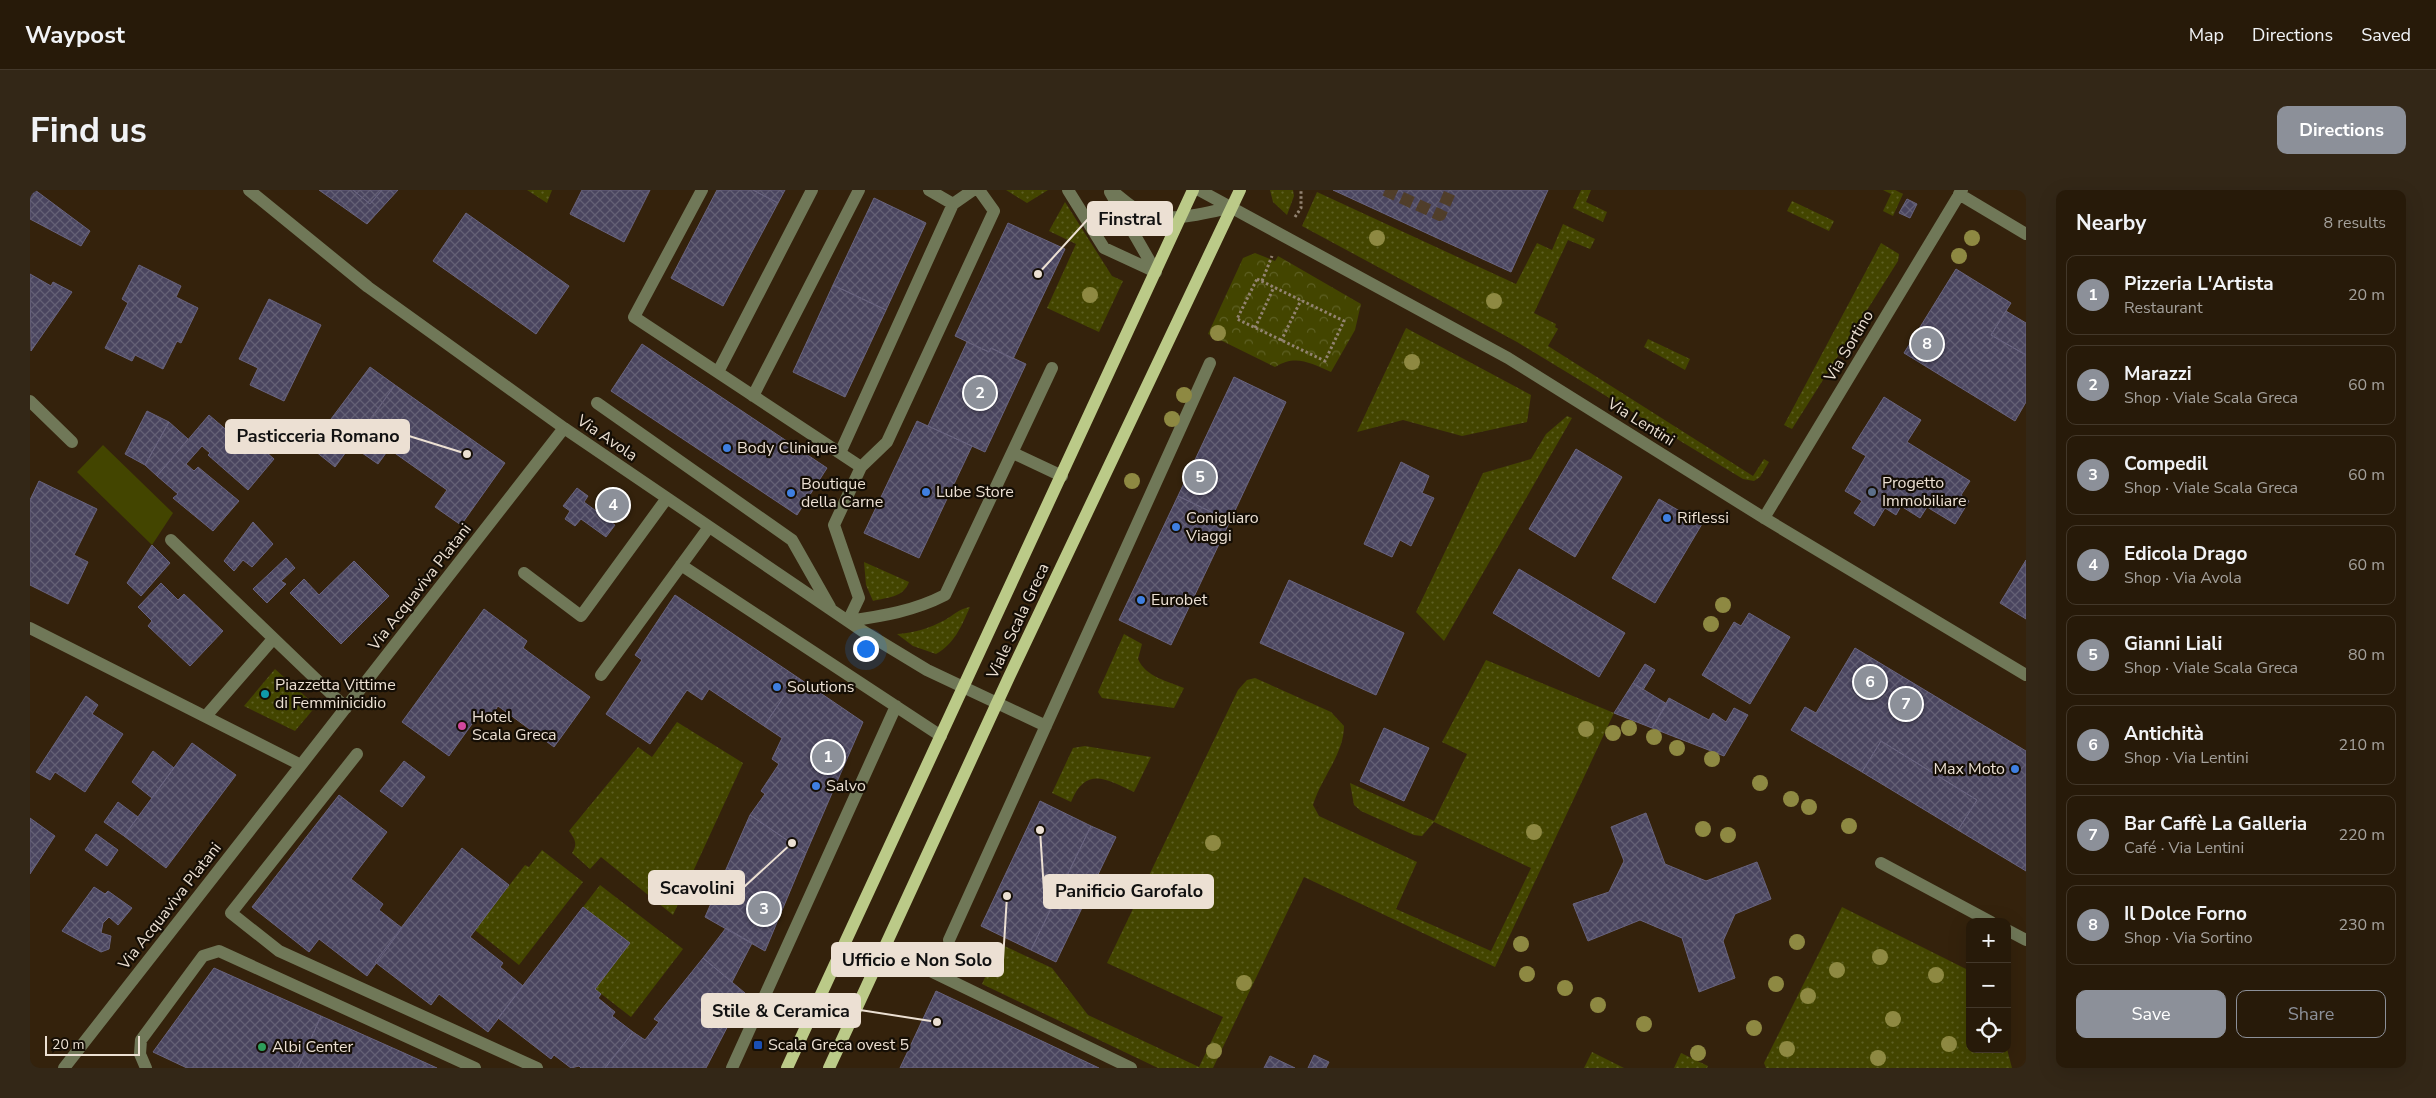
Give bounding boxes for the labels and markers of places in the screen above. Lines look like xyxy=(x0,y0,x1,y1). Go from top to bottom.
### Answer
callout: Finstral xyxy=(1088,202,1172,235)
pin: 8 xyxy=(1911,325,1943,363)
pin: 2 xyxy=(964,374,996,412)
callout: Pasticceria Romano xyxy=(226,420,409,453)
place label: Body Clinique xyxy=(737,437,837,459)
marker: Body Clinique xyxy=(721,442,733,454)
pin: 5 xyxy=(1184,458,1216,496)
place label: Progetto Immobiliare xyxy=(1882,472,1967,512)
place label: Boutique della Carne xyxy=(801,473,883,513)
place label: Lube Store xyxy=(936,481,1014,503)
pin: 4 xyxy=(597,486,629,524)
marker: Lube Store xyxy=(920,486,932,498)
marker: Progetto Immobiliare xyxy=(1866,486,1878,498)
marker: Boutique della Carne xyxy=(785,487,797,499)
place label: Conigliaro Viaggi xyxy=(1185,507,1259,547)
place label: Riflessi xyxy=(1677,507,1729,529)
marker: Riflessi xyxy=(1661,512,1673,524)
marker: Conigliaro Viaggi xyxy=(1170,521,1182,533)
place label: Eurobet xyxy=(1151,589,1208,611)
marker: Eurobet xyxy=(1135,594,1147,606)
pin: 6 xyxy=(1854,663,1886,701)
place label: Piazzetta Vittime di Femminicidio xyxy=(275,674,396,714)
place label: Solutions xyxy=(787,676,854,698)
marker: Solutions xyxy=(771,681,783,693)
pin: 7 xyxy=(1890,685,1922,723)
marker: Piazzetta Vittime di Femminicidio xyxy=(259,688,271,700)
place label: Hotel Scala Greca xyxy=(472,706,557,746)
marker: Hotel Scala Greca xyxy=(456,720,468,732)
pin: 1 xyxy=(812,738,844,776)
place label: Max Moto xyxy=(1933,758,2005,780)
marker: Max Moto xyxy=(2009,763,2021,775)
place label: Salvo xyxy=(826,775,866,797)
marker: Salvo xyxy=(810,780,822,792)
callout: Scavolini xyxy=(649,871,744,904)
callout: Panificio Garofalo xyxy=(1044,875,1213,908)
pin: 3 xyxy=(748,890,780,928)
callout: Ufficio e Non Solo xyxy=(832,943,1003,976)
callout: Stile & Ceramica xyxy=(702,994,860,1027)
place label: Scala Greca ovest 5 xyxy=(768,1034,909,1056)
place label: Albi Center xyxy=(272,1036,353,1058)
marker: Scala Greca ovest 5 xyxy=(752,1039,764,1051)
marker: Albi Center xyxy=(256,1041,268,1053)

